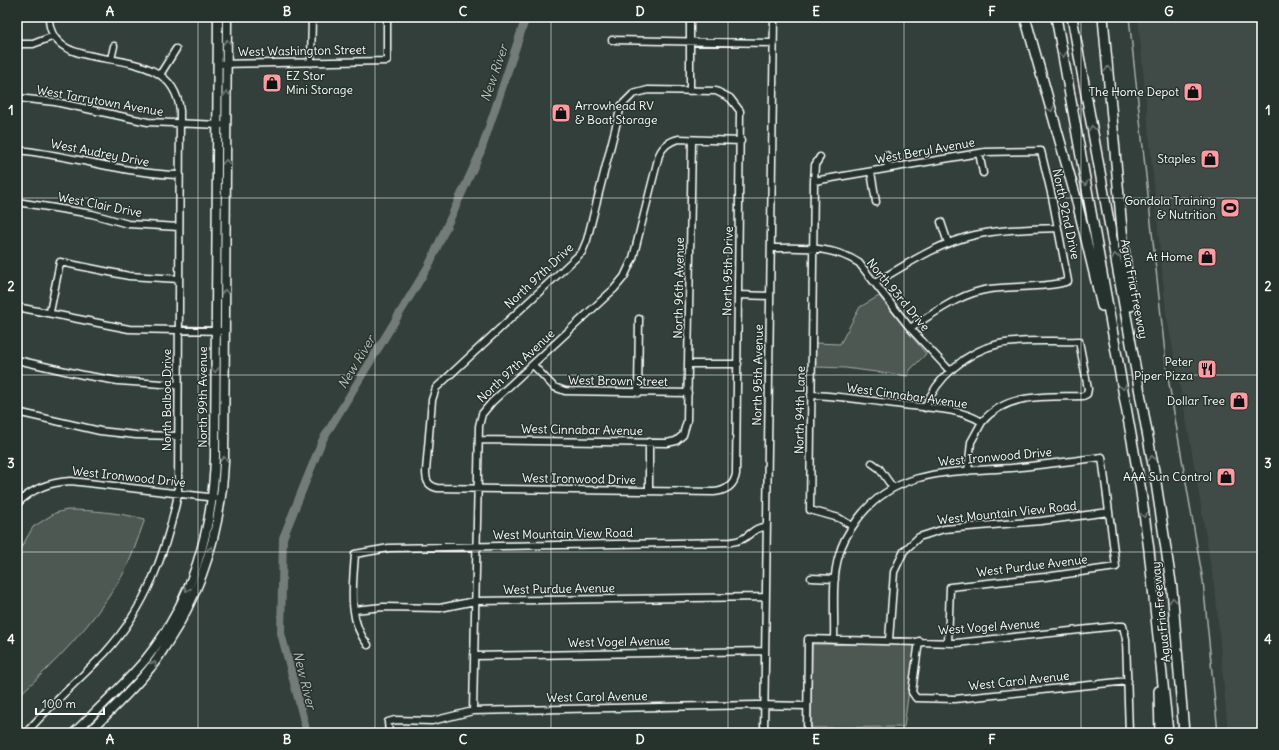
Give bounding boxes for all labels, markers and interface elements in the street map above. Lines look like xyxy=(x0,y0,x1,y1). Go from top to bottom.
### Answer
text: A xyxy=(106,3,115,20)
text: B xyxy=(283,3,292,20)
text: C xyxy=(459,3,468,20)
text: D xyxy=(635,3,645,20)
text: E xyxy=(812,3,820,20)
text: F xyxy=(988,3,996,20)
text: G xyxy=(1164,3,1174,20)
one-way arrow xyxy=(223,39,231,45)
water label: New River xyxy=(477,41,513,104)
street label: West Washington Street xyxy=(238,42,366,59)
one-way arrow xyxy=(1058,52,1067,59)
one-way arrow xyxy=(1103,66,1112,72)
place label: EZ Stor Mini Storage xyxy=(286,68,353,97)
shop icon: EZ Stor Mini Storage xyxy=(261,72,283,94)
shop icon: The Home Depot xyxy=(1182,81,1204,103)
street label: West Tarrytown Avenue xyxy=(36,82,165,119)
place label: The Home Depot xyxy=(1089,84,1179,99)
one-way arrow xyxy=(223,91,231,97)
place label: Arrowhead RV & Boat Storage xyxy=(575,98,657,127)
text: 1 xyxy=(8,102,14,119)
shop icon: Arrowhead RV & Boat Storage xyxy=(550,102,572,124)
text: 1 xyxy=(1265,102,1271,119)
one-way arrow xyxy=(1046,105,1055,112)
one-way arrow xyxy=(1089,125,1097,131)
street label: West Beryl Avenue xyxy=(874,134,976,167)
street label: West Audrey Drive xyxy=(50,136,151,169)
shop icon: Staples xyxy=(1199,148,1221,170)
place label: Staples xyxy=(1157,151,1196,166)
one-way arrow xyxy=(222,159,230,165)
street label: North 92nd Drive xyxy=(1050,167,1083,261)
one-way arrow xyxy=(1081,180,1089,187)
street label: West Clair Drive xyxy=(57,189,144,220)
place label: Gondola Training & Nutrition xyxy=(1124,193,1216,222)
sports icon: Gondola Training & Nutrition xyxy=(1219,197,1241,219)
street label: North 95th Drive xyxy=(719,226,736,316)
street label: North 96th Avenue xyxy=(670,237,687,339)
street label: Agua Fria Freeway xyxy=(1117,238,1152,340)
street label: North 97th Drive xyxy=(501,240,576,311)
shop icon: At Home xyxy=(1196,246,1218,268)
place label: At Home xyxy=(1146,249,1193,264)
one-way arrow xyxy=(1112,253,1120,259)
street label: North 93rd Drive xyxy=(864,255,933,334)
text: 2 xyxy=(7,278,15,295)
text: 2 xyxy=(1264,278,1272,295)
one-way arrow xyxy=(221,289,229,295)
street label: North 95th Avenue xyxy=(749,324,766,426)
street label: North 97th Avenue xyxy=(474,326,558,405)
water label: New River xyxy=(334,331,380,392)
street label: North 99th Avenue xyxy=(195,346,210,448)
street label: North Balboa Drive xyxy=(159,349,174,451)
place label: Peter Piper Pizza xyxy=(1134,354,1193,383)
restaurant icon: Peter Piper Pizza xyxy=(1196,358,1218,380)
street label: North 94th Lane xyxy=(791,366,808,454)
one-way arrow xyxy=(211,367,219,373)
street label: West Brown Street xyxy=(568,372,668,389)
street label: West Cinnabar Avenue xyxy=(846,380,969,411)
one-way arrow xyxy=(1118,384,1127,390)
shop icon: Dollar Tree xyxy=(1228,390,1250,412)
place label: Dollar Tree xyxy=(1167,393,1225,408)
street label: West Cinnabar Avenue xyxy=(521,421,643,438)
street label: West Ironwood Drive xyxy=(937,444,1052,469)
one-way arrow xyxy=(1148,454,1157,461)
text: 3 xyxy=(7,455,15,472)
text: 3 xyxy=(1264,455,1272,472)
one-way arrow xyxy=(220,456,228,462)
street label: West Ironwood Drive xyxy=(72,463,187,490)
shop icon: AAA Sun Control xyxy=(1215,466,1237,488)
place label: AAA Sun Control xyxy=(1123,469,1212,484)
street label: West Ironwood Drive xyxy=(522,470,636,487)
street label: West Mountain View Road xyxy=(937,498,1077,527)
one-way arrow xyxy=(1139,512,1148,518)
street label: West Mountain View Road xyxy=(493,525,633,542)
one-way arrow xyxy=(207,546,215,552)
street label: West Purdue Avenue xyxy=(976,551,1088,580)
street label: Agua Fria Freeway xyxy=(1148,561,1173,663)
street label: West Purdue Avenue xyxy=(503,580,615,597)
one-way arrow xyxy=(184,584,192,592)
one-way arrow xyxy=(1169,597,1178,603)
street label: West Vogel Avenue xyxy=(938,615,1040,638)
text: 4 xyxy=(7,631,15,648)
text: 4 xyxy=(1264,631,1272,648)
street label: West Vogel Avenue xyxy=(568,633,670,650)
water label: New River xyxy=(289,649,320,712)
one-way arrow xyxy=(149,662,156,669)
street label: West Carol Avenue xyxy=(968,668,1070,693)
street label: West Carol Avenue xyxy=(546,688,648,705)
scale bar xyxy=(36,690,104,716)
text: 100 m xyxy=(42,696,76,711)
text: A xyxy=(106,731,115,748)
text: B xyxy=(283,731,292,748)
text: C xyxy=(459,731,468,748)
text: D xyxy=(635,731,645,748)
text: E xyxy=(812,731,820,748)
text: F xyxy=(988,731,996,748)
text: G xyxy=(1164,731,1174,748)

